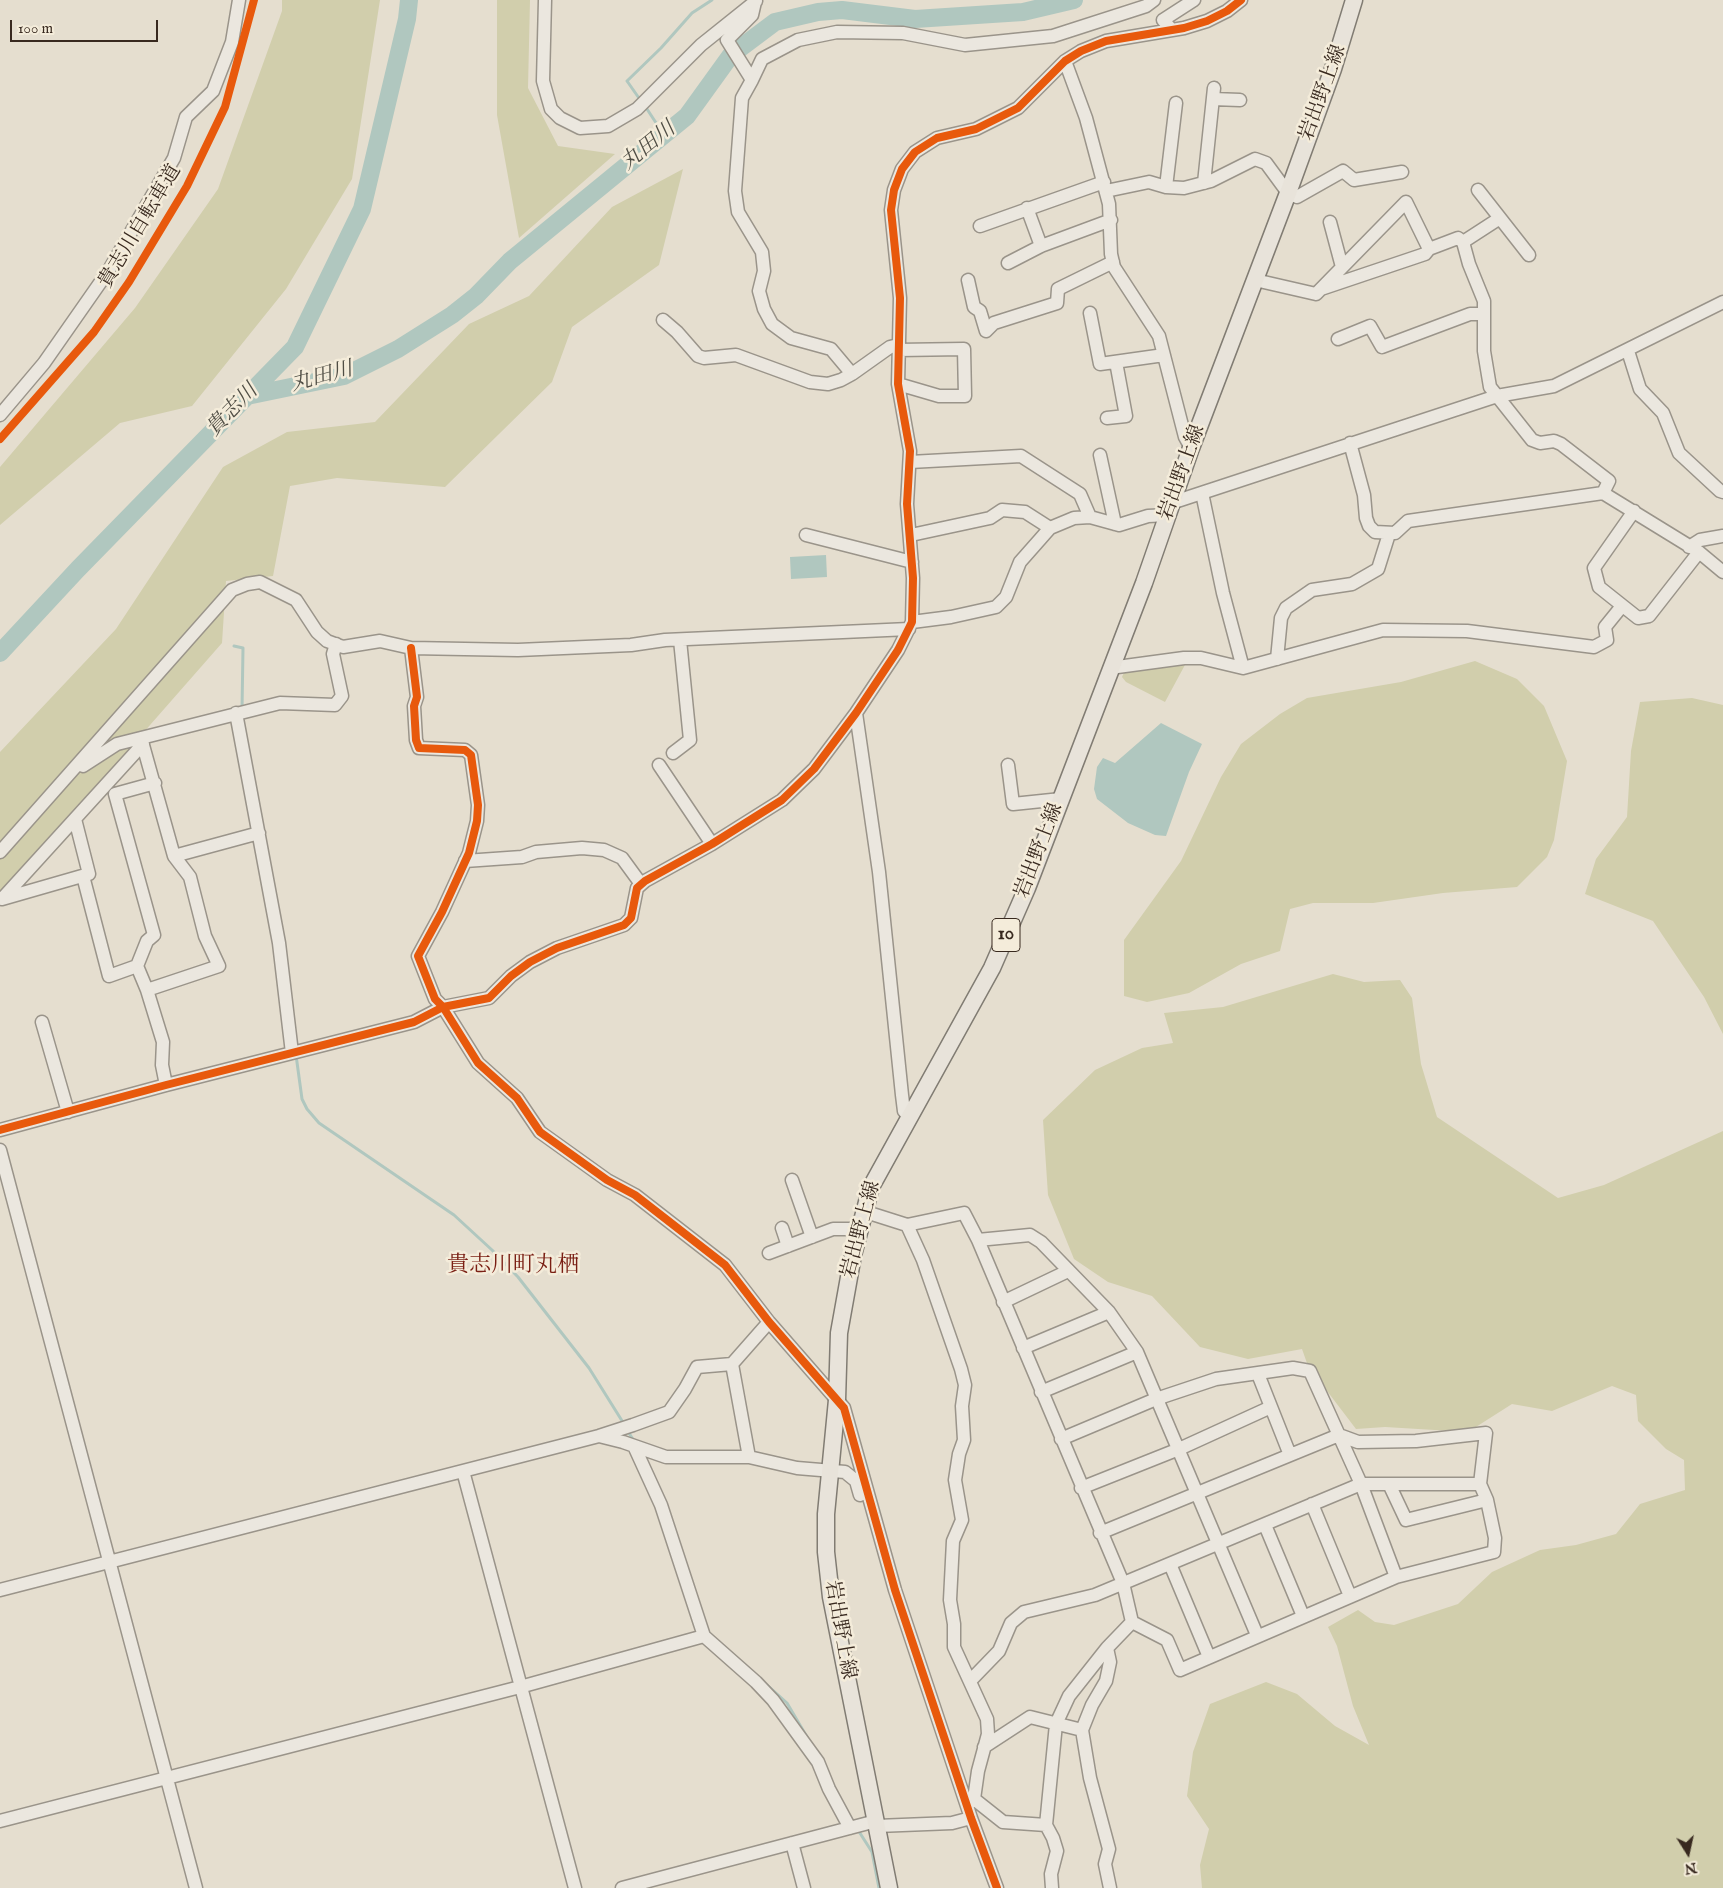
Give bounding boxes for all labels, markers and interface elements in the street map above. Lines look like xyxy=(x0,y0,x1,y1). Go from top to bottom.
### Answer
scale bar xyxy=(12,10,160,42)
text: 100 m xyxy=(18,19,53,38)
street label: 岩出野上線 xyxy=(1296,42,1352,144)
water label: 丸田川 xyxy=(617,117,681,177)
street label: 貴志川自転車道 xyxy=(95,161,187,293)
water label: 丸田川 xyxy=(288,358,356,398)
water label: 貴志川 xyxy=(202,380,264,442)
street label: 岩出野上線 xyxy=(1155,422,1211,524)
street label: 岩出野上線 xyxy=(1011,800,1069,902)
road number: 10 xyxy=(992,918,1020,952)
street label: 岩出野上線 xyxy=(837,1179,887,1281)
district label: 貴志川町丸栖 xyxy=(447,1253,579,1279)
street label: 岩出野上線 xyxy=(818,1579,860,1681)
north arrow xyxy=(1663,1828,1713,1878)
text: N xyxy=(1683,1858,1698,1878)

